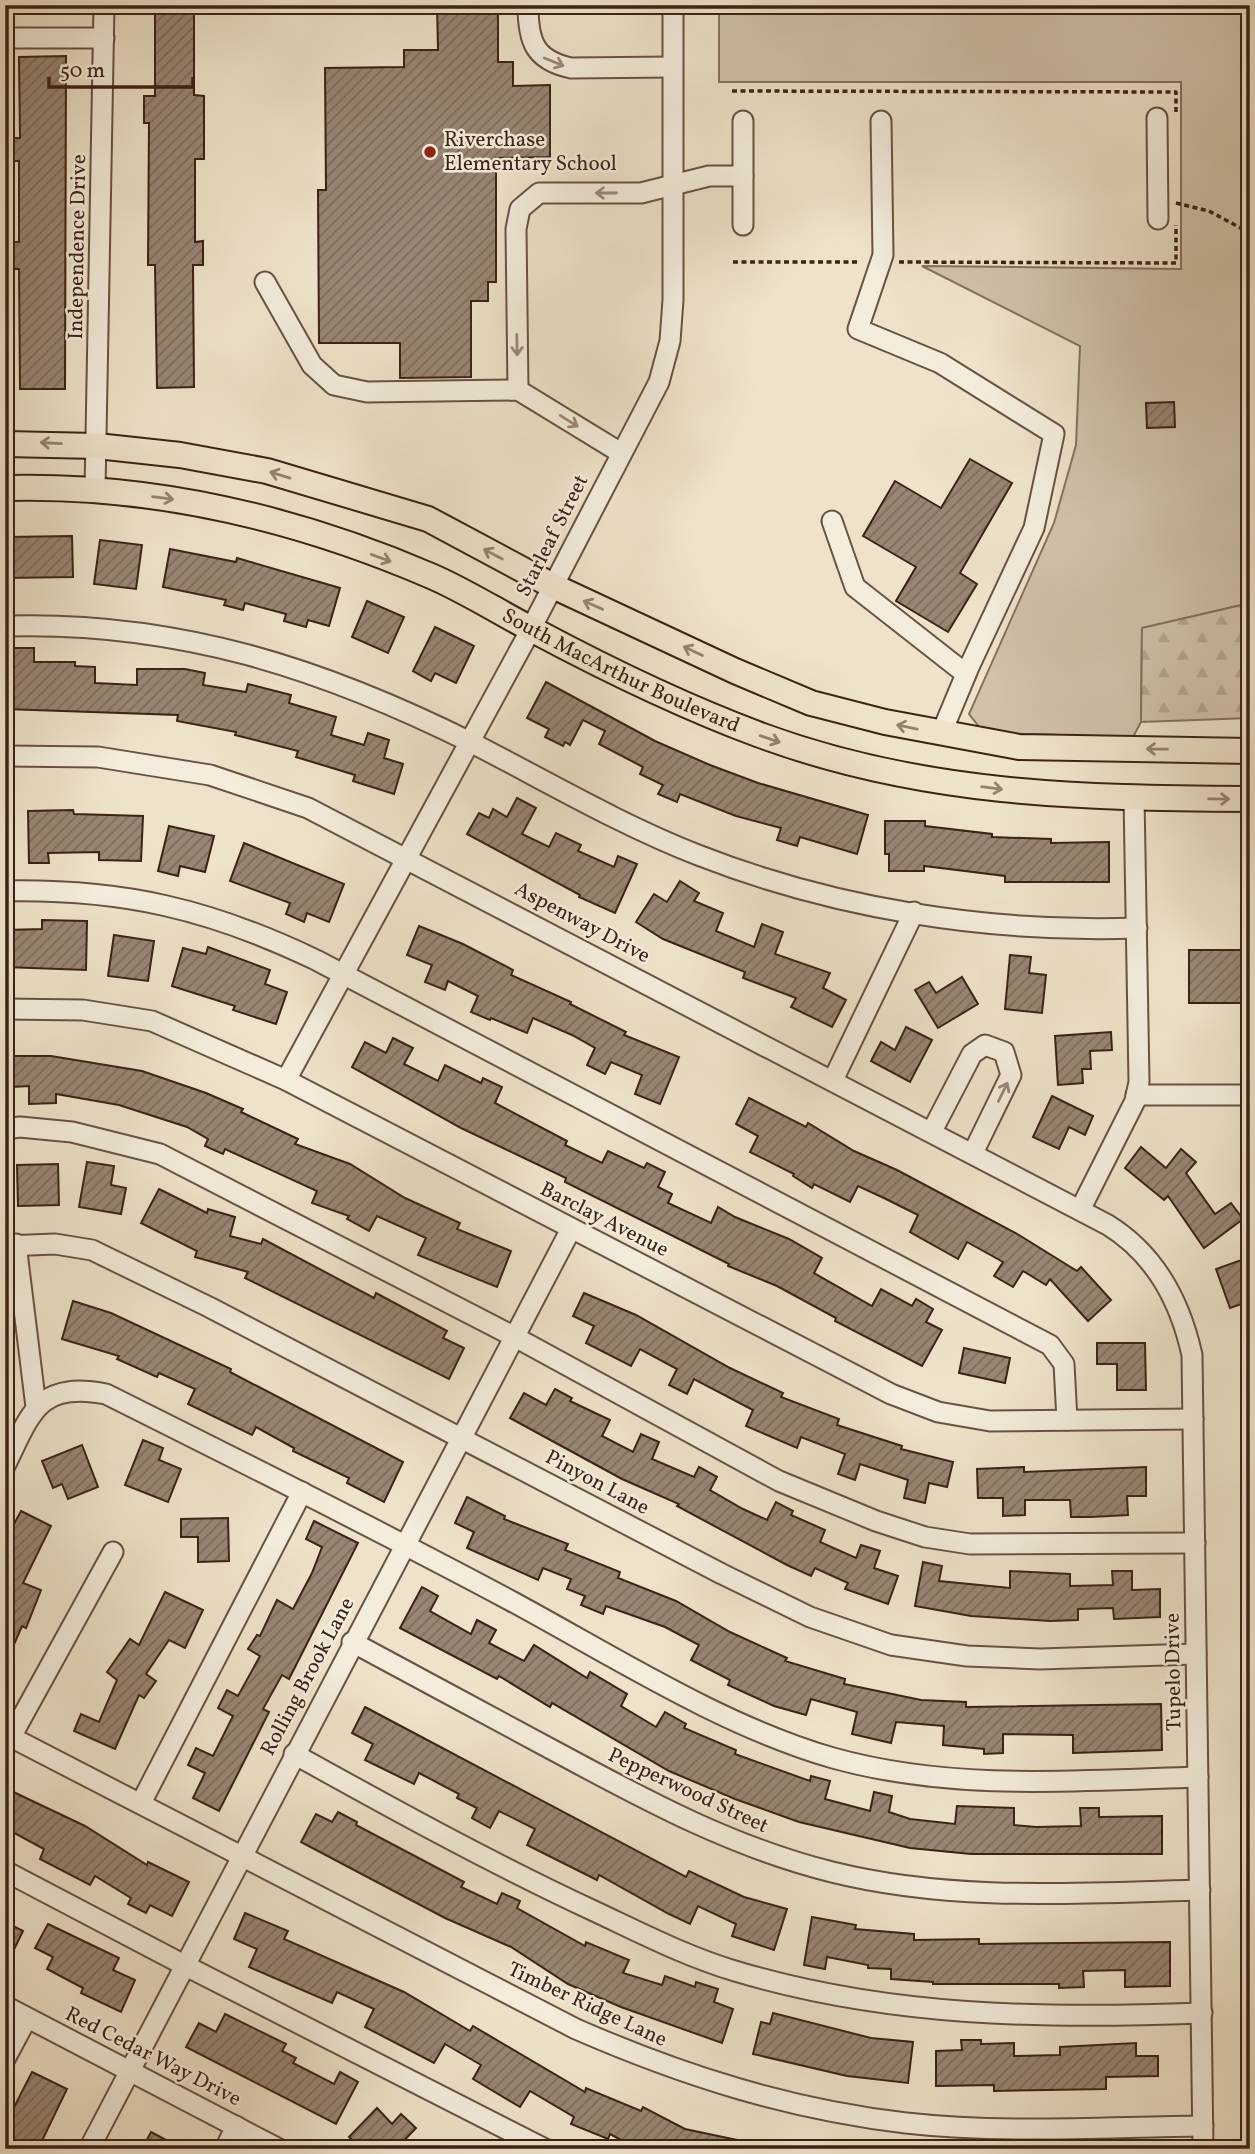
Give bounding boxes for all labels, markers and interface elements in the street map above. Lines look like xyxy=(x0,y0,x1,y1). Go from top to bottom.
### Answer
scale bar xyxy=(49,46,192,90)
text: 50 m xyxy=(60,57,105,86)
one-way arrow xyxy=(543,57,564,69)
place label: Riverchase Elementary School xyxy=(444,126,617,179)
marker: Riverchase Elementary School xyxy=(422,144,438,160)
street label: Independence Drive xyxy=(62,154,94,340)
one-way arrow xyxy=(595,186,618,200)
one-way arrow xyxy=(510,333,524,356)
one-way arrow xyxy=(559,415,579,429)
one-way arrow xyxy=(40,437,63,450)
one-way arrow xyxy=(270,468,292,481)
street label: Starleaf Street xyxy=(510,470,596,602)
one-way arrow xyxy=(151,491,174,504)
one-way arrow xyxy=(483,547,504,560)
one-way arrow xyxy=(370,552,392,565)
one-way arrow xyxy=(583,598,605,611)
street label: South MacArthur Boulevard xyxy=(497,601,744,740)
one-way arrow xyxy=(683,644,704,657)
one-way arrow xyxy=(896,719,919,733)
one-way arrow xyxy=(759,734,781,746)
one-way arrow xyxy=(1146,742,1169,756)
one-way arrow xyxy=(980,782,1002,795)
one-way arrow xyxy=(1207,792,1230,805)
street label: Aspenway Drive xyxy=(509,875,655,971)
one-way arrow xyxy=(997,1082,1010,1103)
street label: Barclay Avenue xyxy=(535,1175,673,1265)
street label: Pinyon Lane xyxy=(540,1443,654,1523)
street label: Rolling Brook Lane xyxy=(254,1593,362,1761)
street label: Tupelo Drive xyxy=(1158,1613,1190,1731)
street label: Pepperwood Street xyxy=(603,1741,773,1841)
street label: Timber Ridge Lane xyxy=(503,1955,671,2055)
street label: Red Cedar Way Drive xyxy=(60,2000,246,2114)

